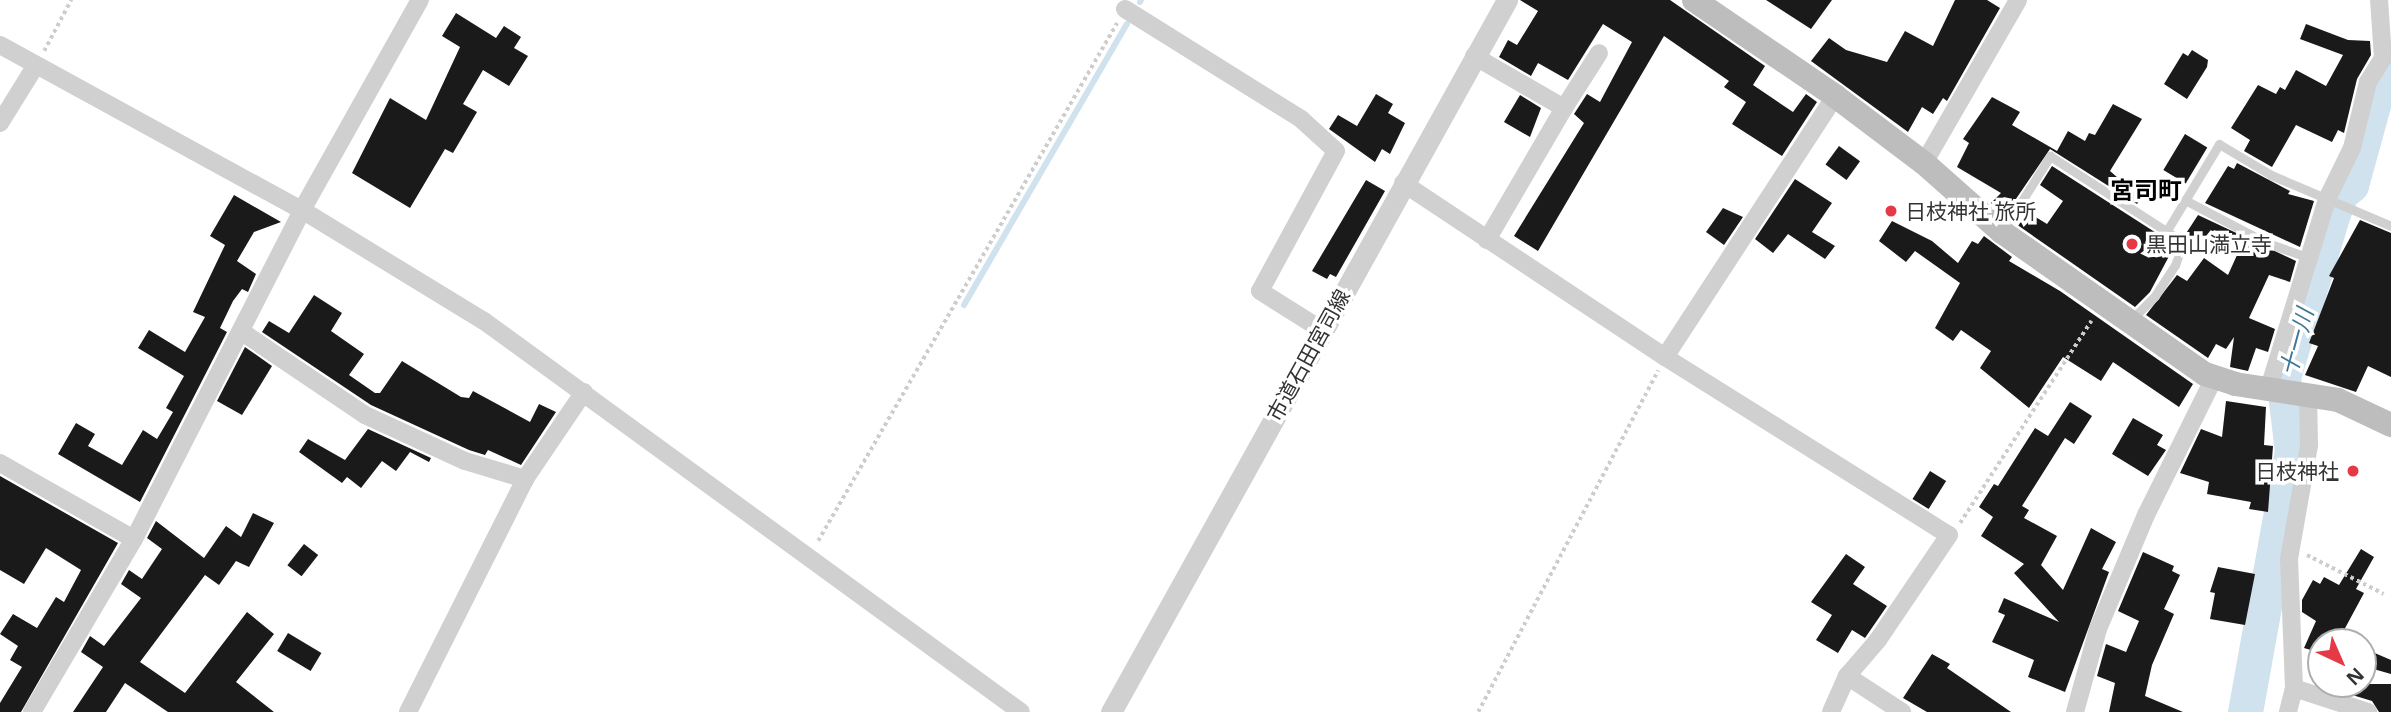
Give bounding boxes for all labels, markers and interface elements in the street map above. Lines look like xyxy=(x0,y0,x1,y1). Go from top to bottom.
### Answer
district label: 宮司町 xyxy=(2110,176,2182,204)
place label: 日枝神社 旅所 xyxy=(1905,198,2036,224)
marker: 日枝神社 旅所 xyxy=(1883,203,1899,219)
place label: 黒田山満立寺 xyxy=(2146,231,2272,257)
marker: 黒田山満立寺 xyxy=(2124,236,2140,252)
street label: 市道石田宮司線 xyxy=(1261,285,1355,425)
water label: 十一川 xyxy=(2274,305,2318,379)
place label: 日枝神社 xyxy=(2255,458,2339,484)
marker: 日枝神社 xyxy=(2345,463,2361,479)
north arrow xyxy=(2307,628,2377,698)
text: N xyxy=(2341,662,2370,691)

